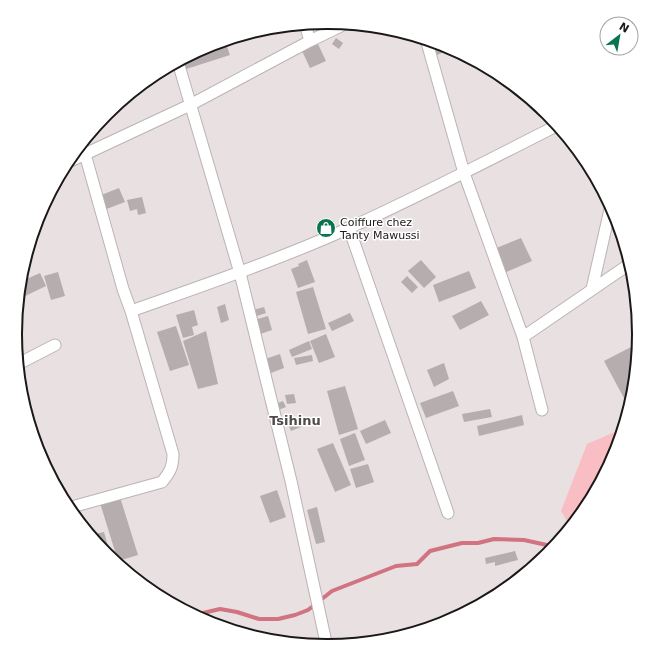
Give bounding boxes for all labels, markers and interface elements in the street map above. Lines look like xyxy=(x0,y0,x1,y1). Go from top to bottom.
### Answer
north arrow xyxy=(599,16,639,56)
text: N xyxy=(617,20,631,36)
place label: Coiffure chez Tanty Mawussi xyxy=(339,216,420,242)
shop icon: Coiffure chez Tanty Mawussi xyxy=(315,217,337,239)
district label: Tsihinu xyxy=(269,413,321,428)

